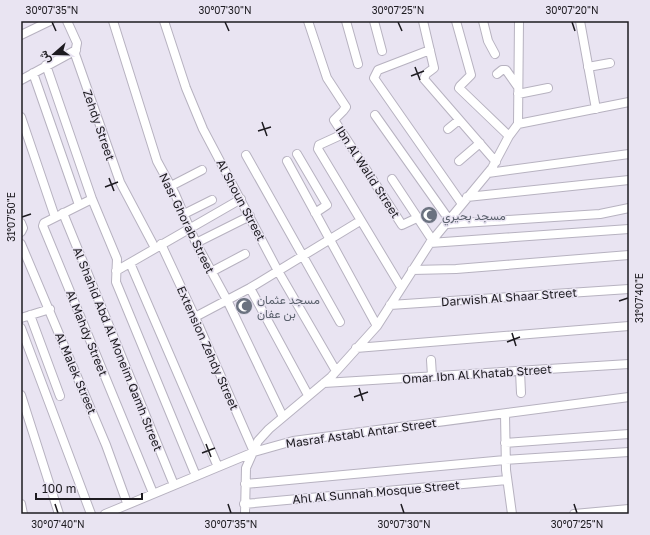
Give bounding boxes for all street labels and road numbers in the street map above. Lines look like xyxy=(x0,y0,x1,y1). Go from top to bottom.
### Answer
street label: Zehdy Street xyxy=(80,88,118,163)
street label: Ibn Al Walid Street xyxy=(333,123,404,221)
street label: Al Shoun Street xyxy=(213,157,269,243)
street label: Nasr Ghorab Street xyxy=(156,170,218,276)
street label: Al Shahid Abd Al Moneim Qamh Street xyxy=(70,245,166,453)
street label: Extension Zehdy Street xyxy=(174,284,242,413)
street label: Darwish Al Shaar Street xyxy=(441,285,578,309)
street label: Al Mahdy Street xyxy=(63,288,111,379)
street label: Al Malek Street xyxy=(52,330,100,416)
street label: Omar Ibn Al Khatab Street xyxy=(402,361,553,387)
street label: Masraf Astabl Antar Street xyxy=(284,415,438,451)
street label: Ahl Al Sunnah Mosque Street xyxy=(292,477,460,507)

